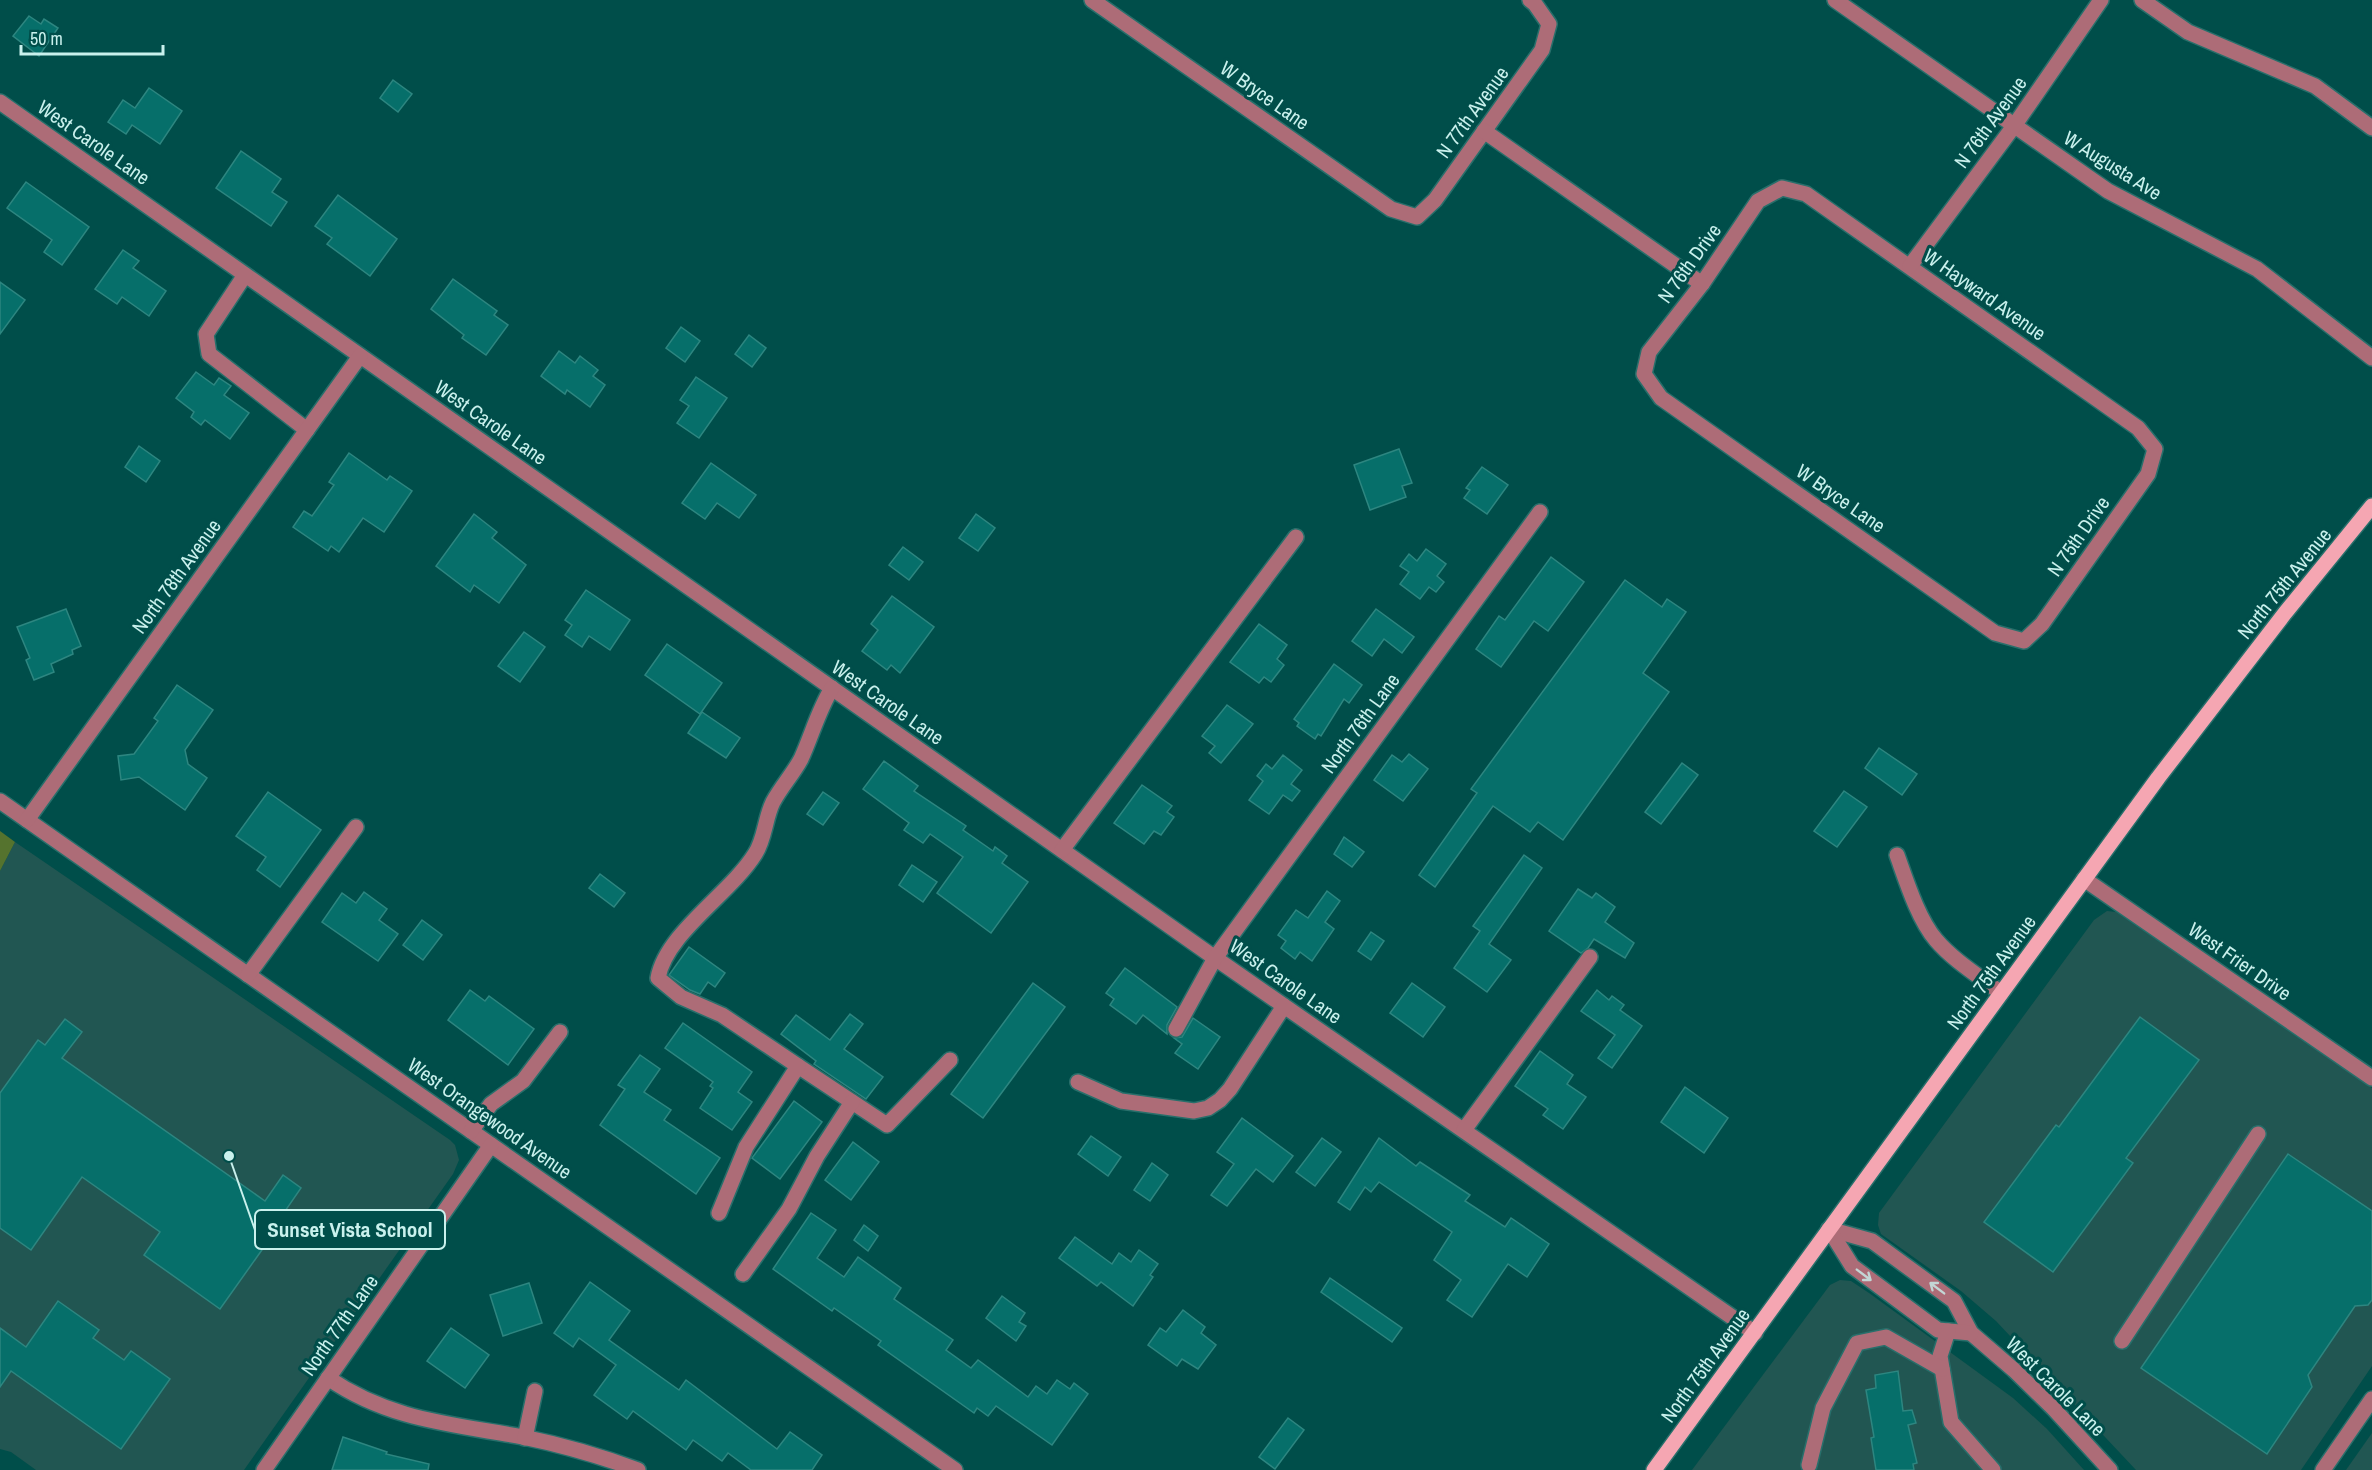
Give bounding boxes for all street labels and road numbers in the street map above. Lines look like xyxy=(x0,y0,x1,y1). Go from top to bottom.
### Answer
street label: W Bryce Lane xyxy=(1215,54,1315,136)
street label: N 77th Avenue xyxy=(1430,61,1514,163)
street label: N 76th Avenue xyxy=(1948,71,2032,173)
street label: West Carole Lane xyxy=(33,93,155,191)
street label: W Augusta Ave xyxy=(2059,124,2167,206)
street label: N 76th Drive xyxy=(1651,218,1727,308)
street label: W Hayward Avenue xyxy=(1918,242,2052,346)
street label: West Carole Lane xyxy=(430,373,552,471)
street label: W Bryce Lane xyxy=(1791,457,1891,539)
street label: N 75th Drive xyxy=(2041,491,2115,581)
street label: North 78th Avenue xyxy=(125,513,227,639)
street label: North 75th Avenue xyxy=(2231,522,2337,644)
street label: West Carole Lane xyxy=(827,653,949,751)
street label: North 76th Lane xyxy=(1315,667,1405,779)
street label: North 75th Avenue xyxy=(1940,909,2042,1035)
street label: West Frier Drive xyxy=(2183,916,2297,1006)
street label: West Carole Lane xyxy=(1225,932,1347,1030)
street label: West Orangewood Avenue xyxy=(403,1051,577,1185)
street label: North 77th Lane xyxy=(294,1269,384,1381)
street label: North 75th Avenue xyxy=(1654,1302,1756,1428)
street label: West Carole Lane xyxy=(2000,1330,2112,1442)

